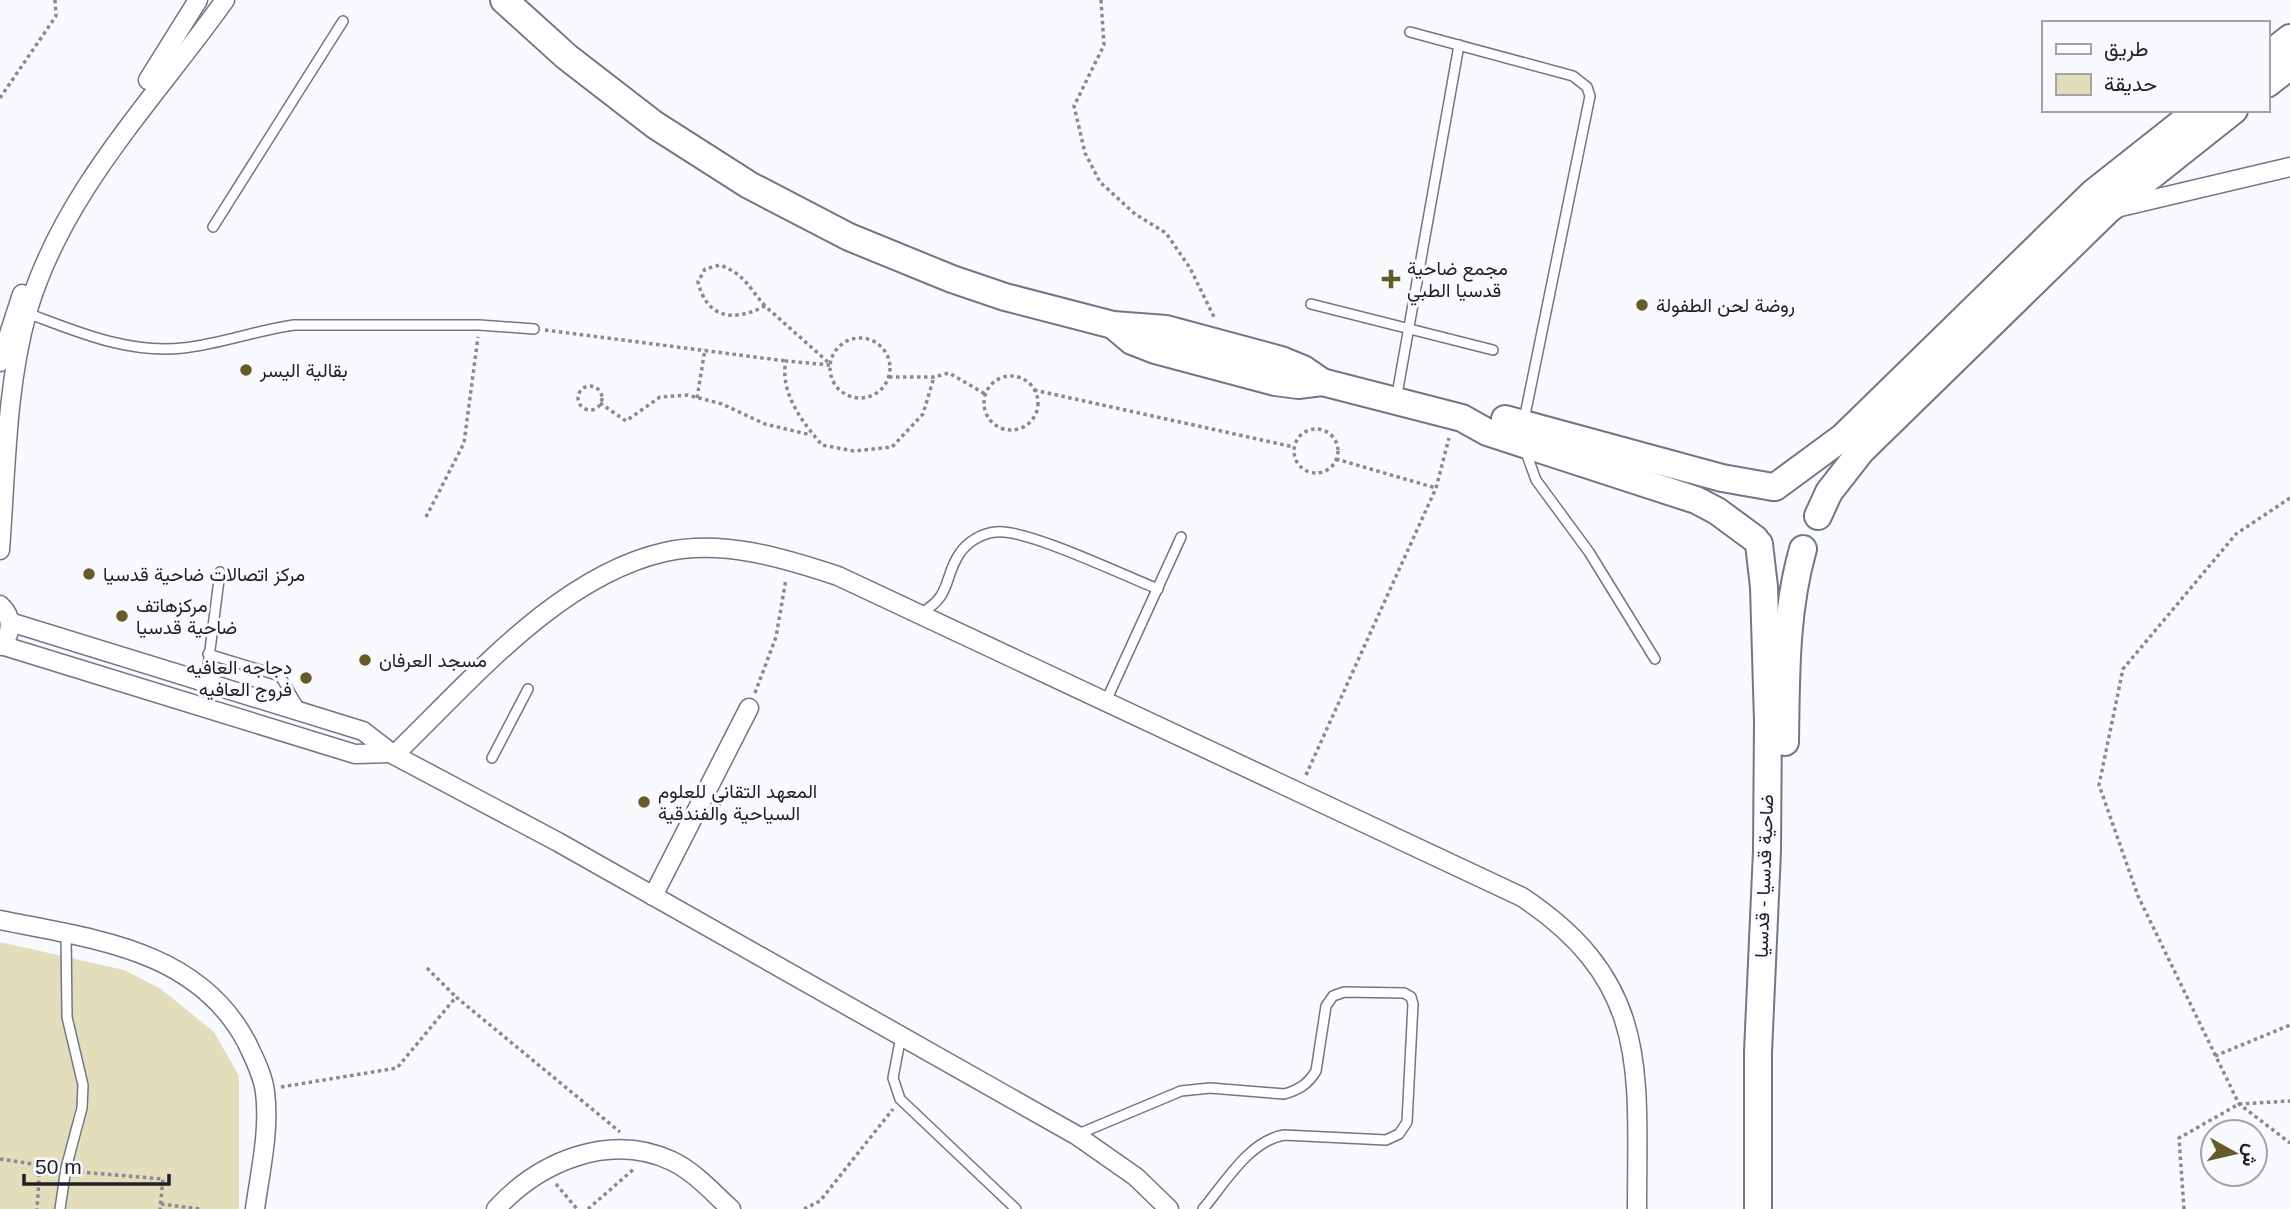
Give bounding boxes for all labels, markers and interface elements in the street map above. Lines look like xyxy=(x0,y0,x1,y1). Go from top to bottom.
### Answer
legend xyxy=(2042,21,2269,112)
text: طريق xyxy=(2104,37,2149,62)
text: حديقة xyxy=(2104,72,2157,96)
place label: مجمع ضاحية قدسيا الطبي xyxy=(1407,258,1508,306)
marker: مجمع ضاحية قدسيا الطبي xyxy=(1381,269,1401,289)
place label: روضة لحن الطفولة xyxy=(1656,295,1795,317)
marker: روضة لحن الطفولة xyxy=(1634,297,1650,313)
place label: بقالية اليسر xyxy=(259,360,348,382)
marker: بقالية اليسر xyxy=(238,362,254,378)
place label: مركز اتصالات ضاحية قدسيا xyxy=(103,564,305,586)
marker: مركز اتصالات ضاحية قدسيا xyxy=(81,566,97,582)
place label: مركزهاتف ضاحية قدسيا xyxy=(136,595,237,639)
marker: مركزهاتف ضاحية قدسيا xyxy=(114,608,130,624)
place label: مسجد العرفان xyxy=(379,650,487,672)
marker: مسجد العرفان xyxy=(357,652,373,668)
place label: دجاجه العافيه فروج العافيه xyxy=(186,657,292,702)
marker: دجاجه العافيه فروج العافيه xyxy=(298,670,314,686)
place label: المعهد التقاني للعلوم السياحية والفندقية xyxy=(658,781,817,825)
marker: المعهد التقاني للعلوم السياحية والفندقية xyxy=(636,794,652,810)
street label: ضاحية قدسيا - قدسيا xyxy=(1751,794,1778,958)
north arrow xyxy=(2199,1118,2269,1188)
scale bar xyxy=(24,1142,170,1186)
text: ش xyxy=(2237,1142,2262,1168)
text: 50 m xyxy=(35,1155,82,1178)

